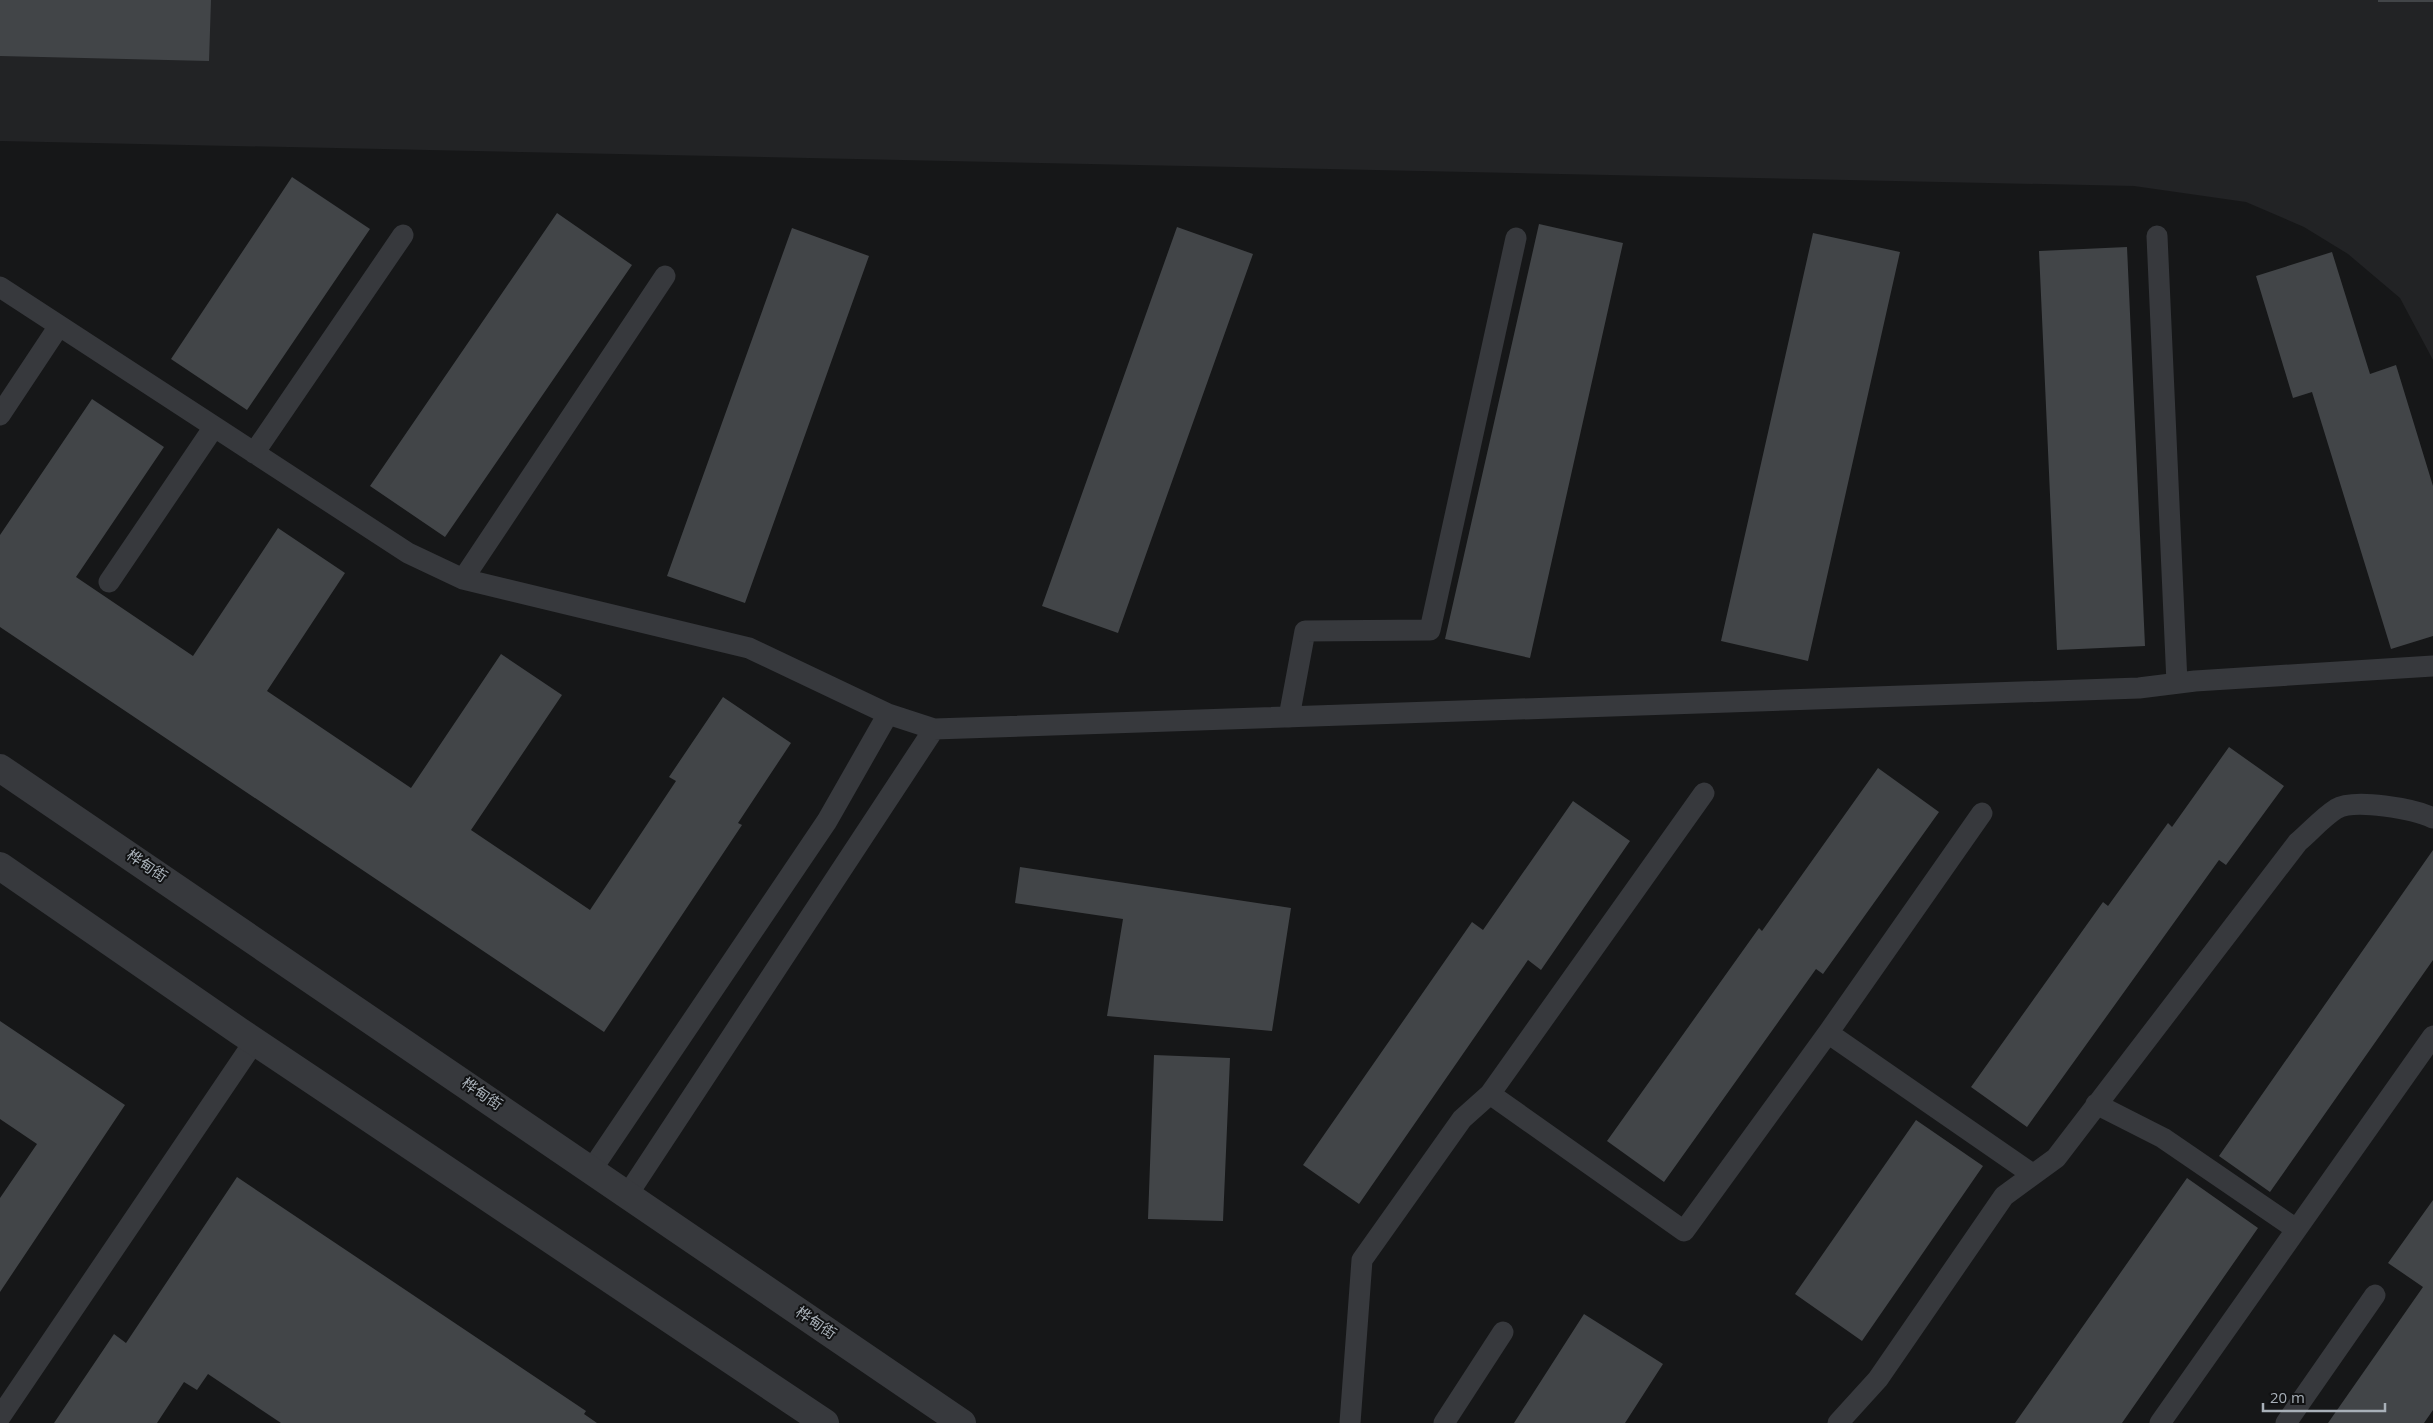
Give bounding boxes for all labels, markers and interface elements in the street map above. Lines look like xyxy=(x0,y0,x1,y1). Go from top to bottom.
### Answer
street label: 桦甸街 xyxy=(123,844,172,886)
street label: 桦甸街 xyxy=(458,1072,507,1114)
street label: 桦甸街 xyxy=(792,1301,841,1343)
scale bar xyxy=(2263,1380,2386,1412)
text: 20 m xyxy=(2270,1387,2305,1407)

